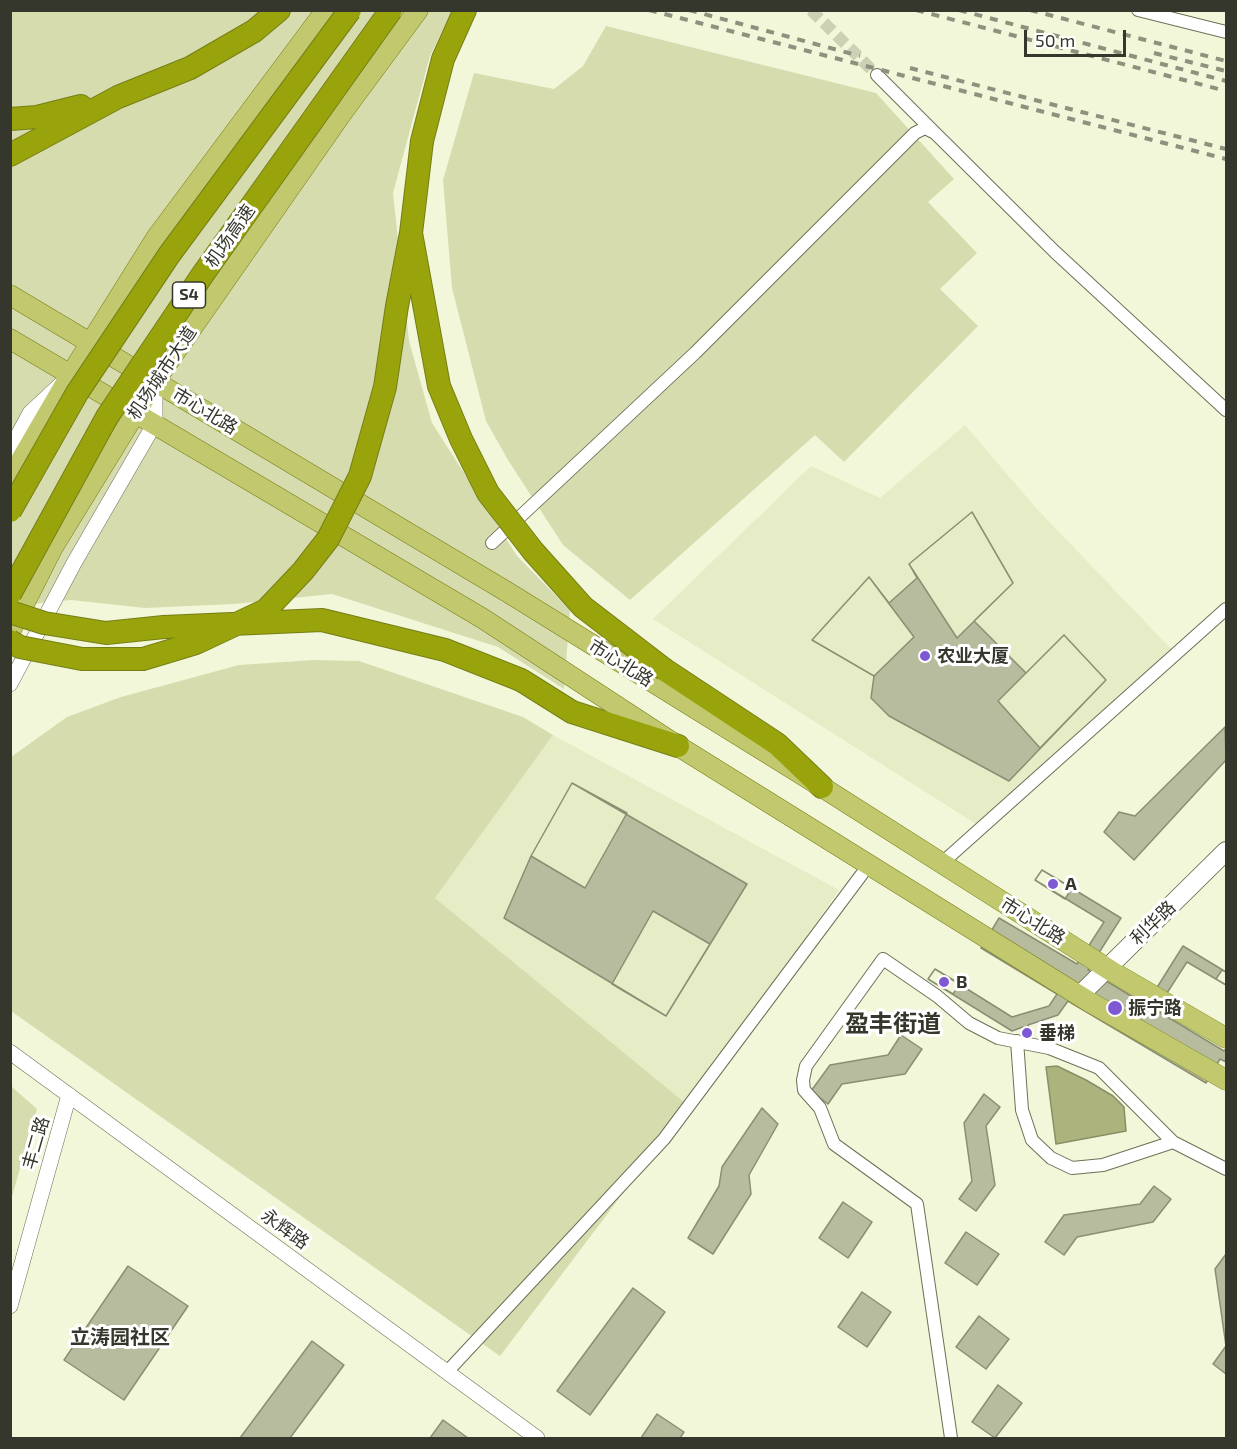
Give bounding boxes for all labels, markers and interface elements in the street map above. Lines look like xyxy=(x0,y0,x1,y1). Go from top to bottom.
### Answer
scale bar xyxy=(1027,18,1129,56)
text: 50 m xyxy=(1035,29,1075,51)
street label: 机场高速 xyxy=(201,200,259,272)
road number: S4 xyxy=(172,282,206,308)
street label: 机场城市大道 xyxy=(123,322,201,424)
street label: 市心北路 xyxy=(169,383,241,439)
street label: 市心北路 xyxy=(585,635,657,691)
place label: 农业大厦 xyxy=(937,645,1009,667)
marker: 农业大厦 xyxy=(918,649,932,663)
place label: A xyxy=(1065,873,1077,895)
marker: A xyxy=(1046,877,1060,891)
street label: 市心北路 xyxy=(997,893,1069,949)
street label: 利华路 xyxy=(1126,896,1180,950)
place label: B xyxy=(956,971,968,993)
marker: B xyxy=(937,975,951,989)
place label: 振宁路 xyxy=(1128,997,1182,1019)
marker: 振宁路 xyxy=(1106,999,1124,1017)
district label: 盈丰街道 xyxy=(845,1010,941,1038)
place label: 垂梯 xyxy=(1039,1022,1075,1044)
marker: 垂梯 xyxy=(1020,1026,1034,1040)
street label: 丰二路 xyxy=(18,1114,54,1172)
street label: 永辉路 xyxy=(257,1204,313,1254)
district label: 立涛园社区 xyxy=(70,1325,170,1349)

